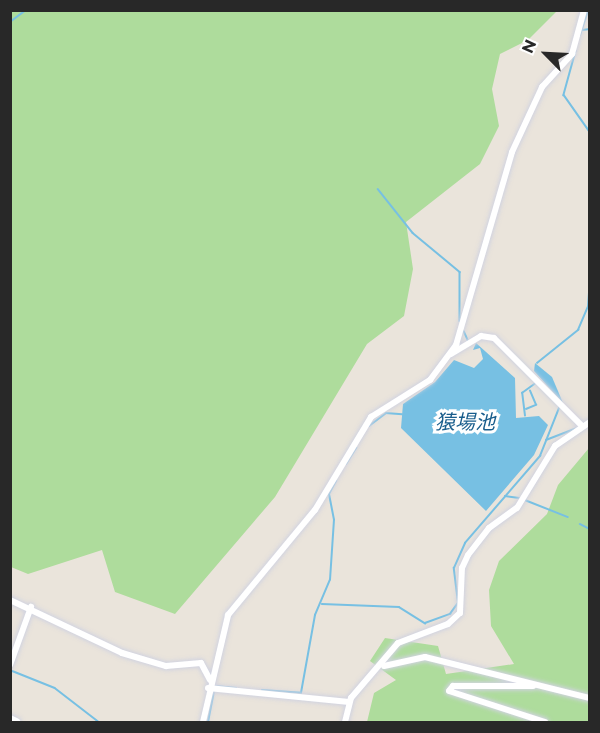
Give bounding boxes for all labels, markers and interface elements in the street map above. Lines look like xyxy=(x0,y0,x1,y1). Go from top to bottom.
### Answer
north arrow xyxy=(516,24,576,84)
text: N xyxy=(518,37,540,56)
water label: 猿場池 xyxy=(435,410,495,434)

